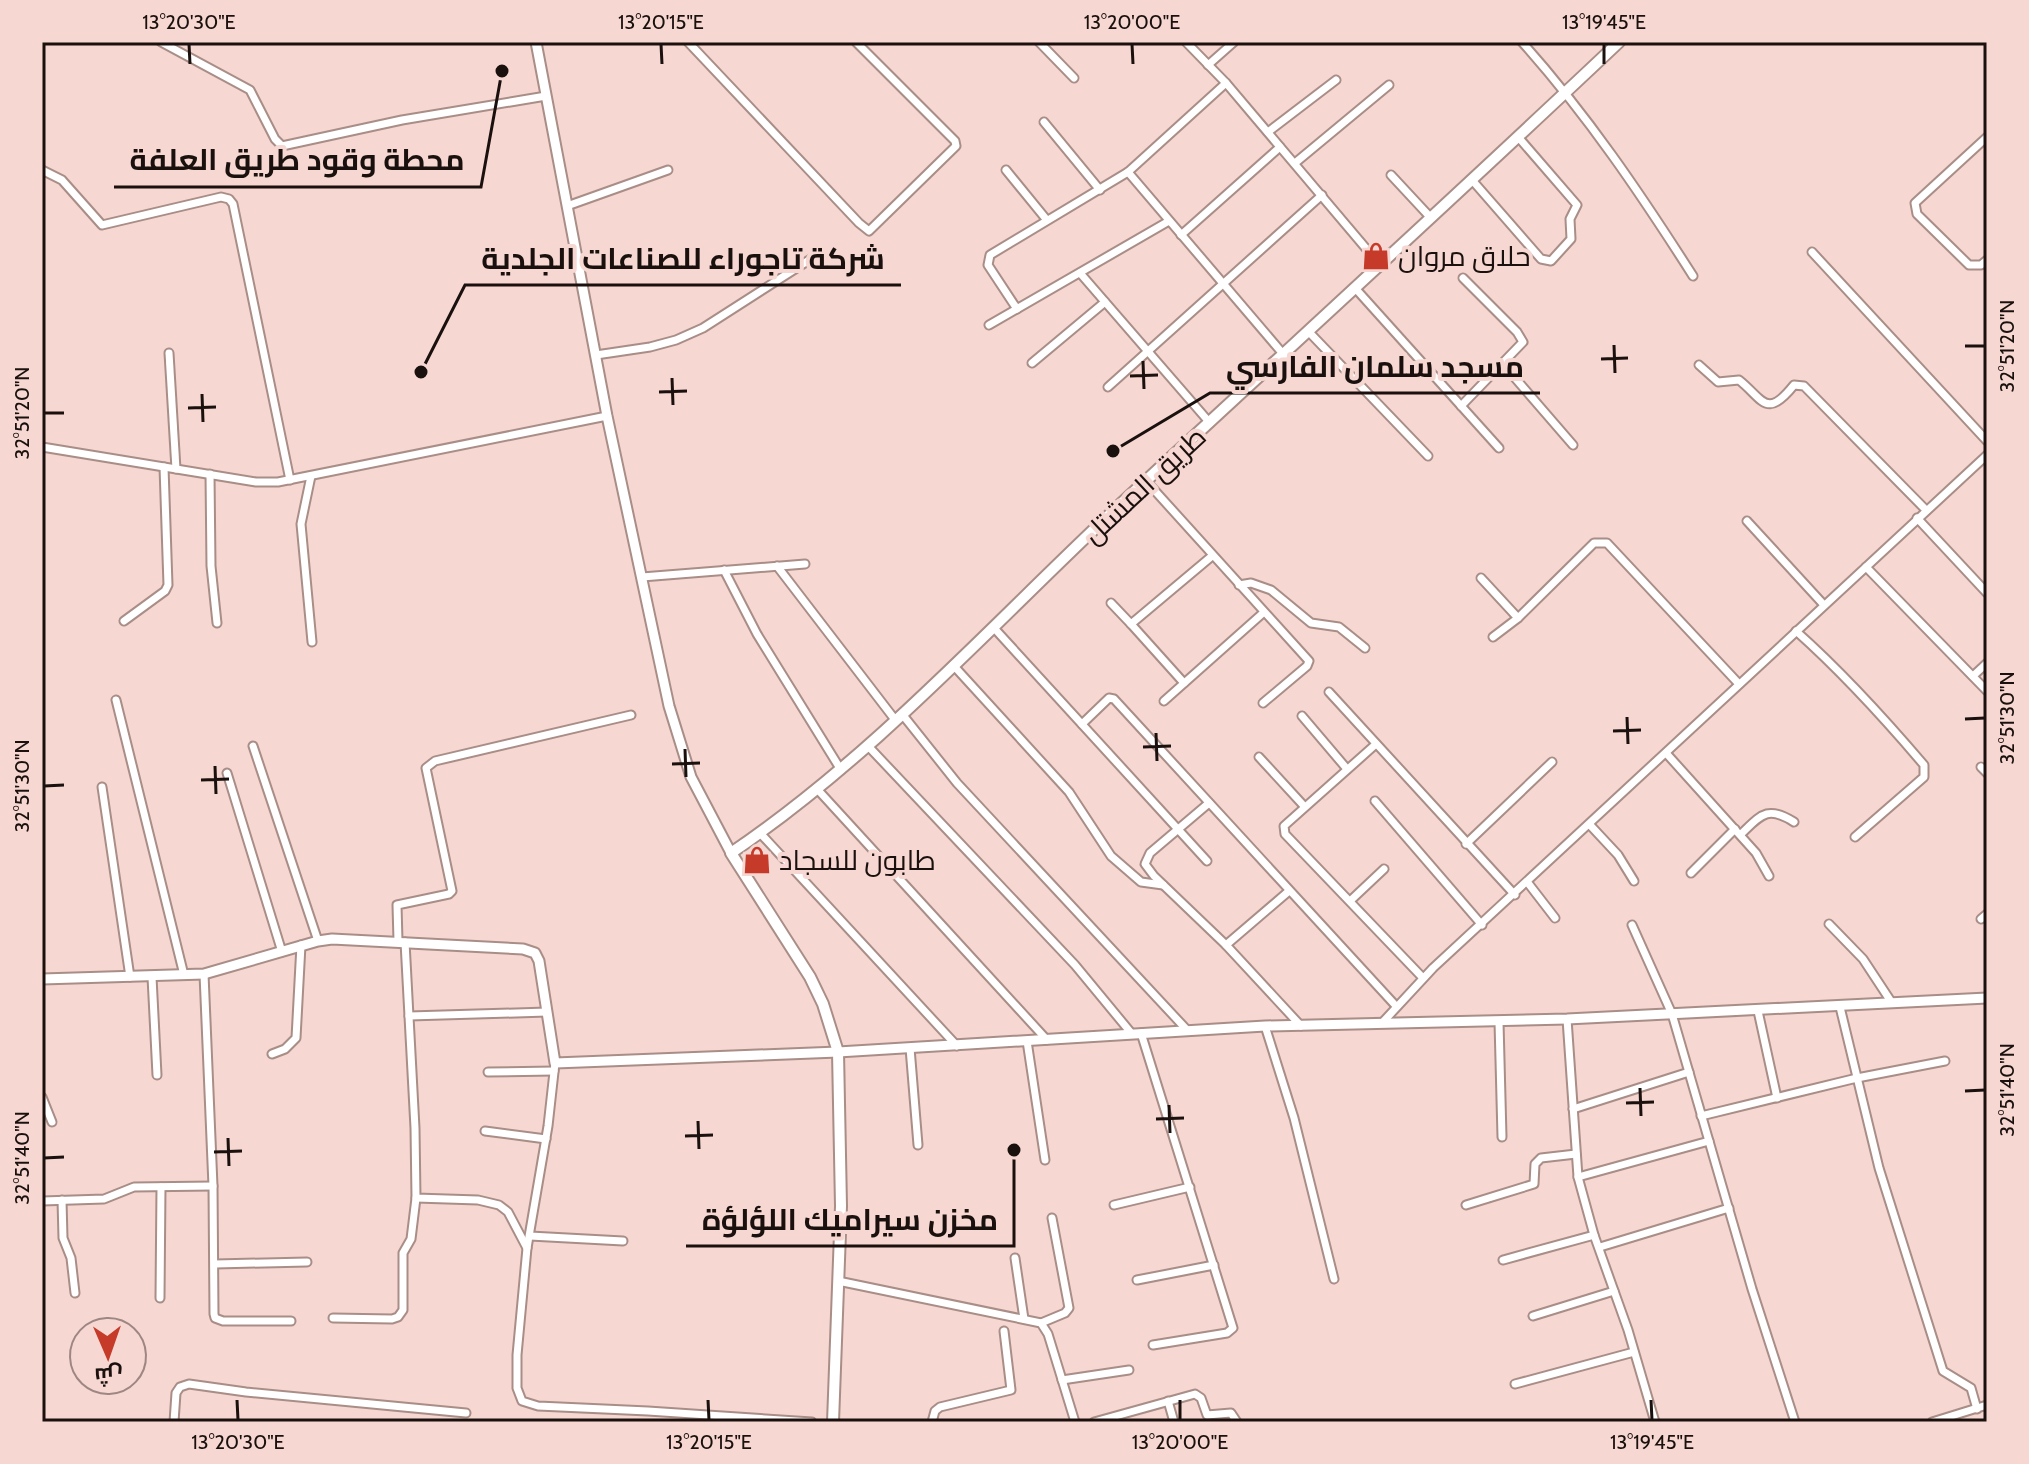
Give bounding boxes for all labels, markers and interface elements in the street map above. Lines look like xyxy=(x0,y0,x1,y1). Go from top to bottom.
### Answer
text: 13°20'30"E xyxy=(142,10,236,34)
text: 13°20'15"E xyxy=(618,10,704,34)
text: 13°20'00"E xyxy=(1084,10,1180,34)
text: 13°19'45"E xyxy=(1562,10,1646,34)
callout: محطة وقود طريق العلفة xyxy=(114,133,481,187)
text: محطة وقود طريق العلفة xyxy=(129,141,465,178)
callout: شركة تاجوراء للصناعات الجلدية xyxy=(465,231,901,285)
place label: حلاق مروان xyxy=(1398,239,1531,273)
text: شركة تاجوراء للصناعات الجلدية xyxy=(481,240,885,277)
shop icon: حلاق مروان xyxy=(1361,241,1391,271)
text: 32°51'20"N xyxy=(1995,300,2019,392)
callout: مسجد سلمان الفارسي xyxy=(1210,339,1540,393)
text: مسجد سلمان الفارسي xyxy=(1226,348,1524,390)
text: 32°51'20"N xyxy=(10,367,34,459)
street label: طريق المشتل xyxy=(1075,419,1213,551)
text: 32°51'30"N xyxy=(1995,671,2019,765)
text: 32°51'30"N xyxy=(10,739,34,833)
place label: طابون للسجاد xyxy=(779,843,936,877)
shop icon: طابون للسجاد xyxy=(742,845,772,875)
text: 32°51'40"N xyxy=(1995,1043,2019,1137)
text: 32°51'40"N xyxy=(10,1111,34,1205)
callout: مخزن سيراميك اللؤلؤة xyxy=(686,1192,1014,1246)
text: مخزن سيراميك اللؤلؤة xyxy=(702,1201,998,1238)
north arrow xyxy=(68,1316,148,1396)
text: ش xyxy=(94,1362,123,1389)
text: 13°20'30"E xyxy=(191,1430,285,1454)
text: 13°20'15"E xyxy=(666,1430,752,1454)
text: 13°20'00"E xyxy=(1132,1430,1228,1454)
text: 13°19'45"E xyxy=(1610,1430,1694,1454)

